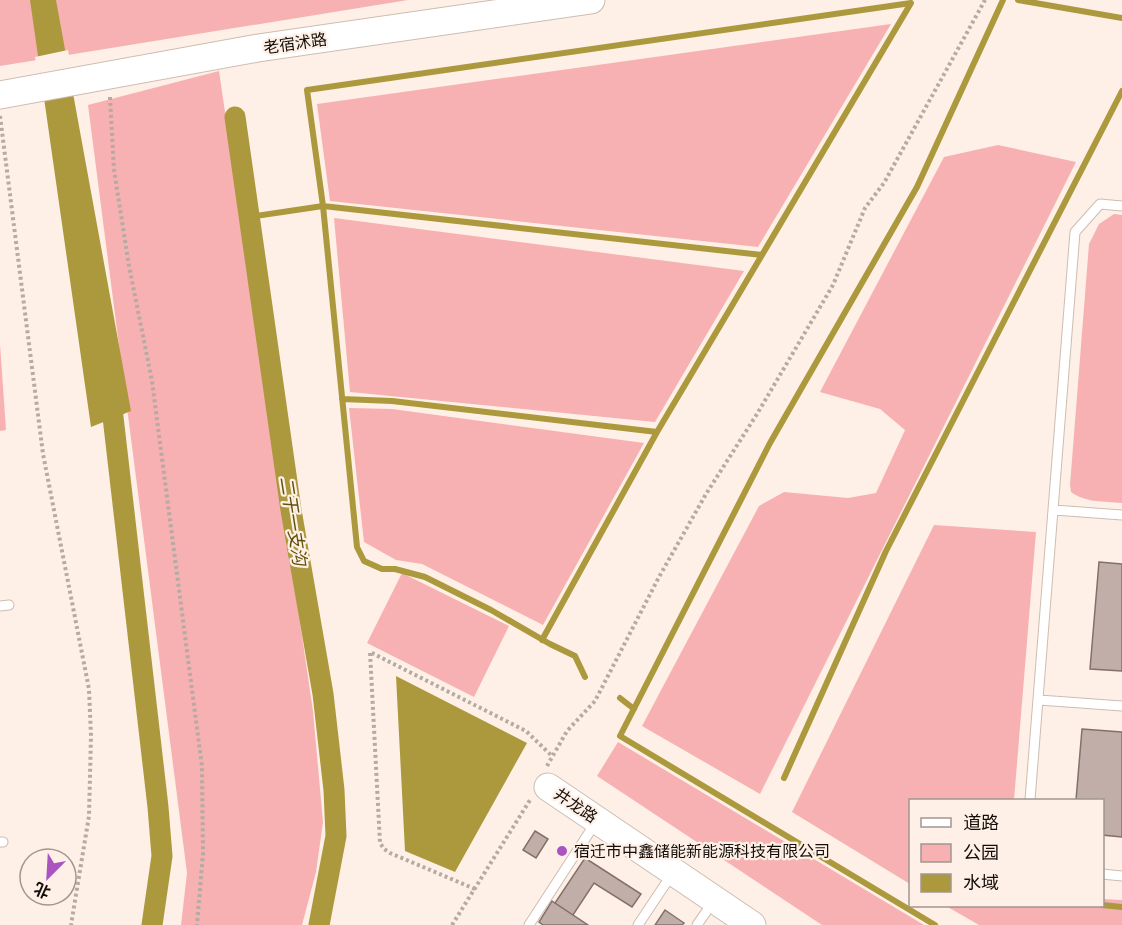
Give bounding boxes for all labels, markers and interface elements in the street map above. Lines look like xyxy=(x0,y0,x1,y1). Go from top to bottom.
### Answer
street label: 老宿沭路 xyxy=(262,30,328,57)
water label: 二干一支沟 xyxy=(276,475,311,569)
street label: 井龙路 xyxy=(551,784,601,827)
legend xyxy=(909,799,1104,907)
text: 道路 xyxy=(963,812,999,833)
place label: 宿迁市中鑫储能新能源科技有限公司 xyxy=(574,842,830,861)
text: 公园 xyxy=(963,842,999,863)
marker: 宿迁市中鑫储能新能源科技有限公司 xyxy=(555,844,569,858)
north arrow xyxy=(18,847,78,907)
text: 水域 xyxy=(963,872,999,893)
text: 北 xyxy=(31,878,53,902)

